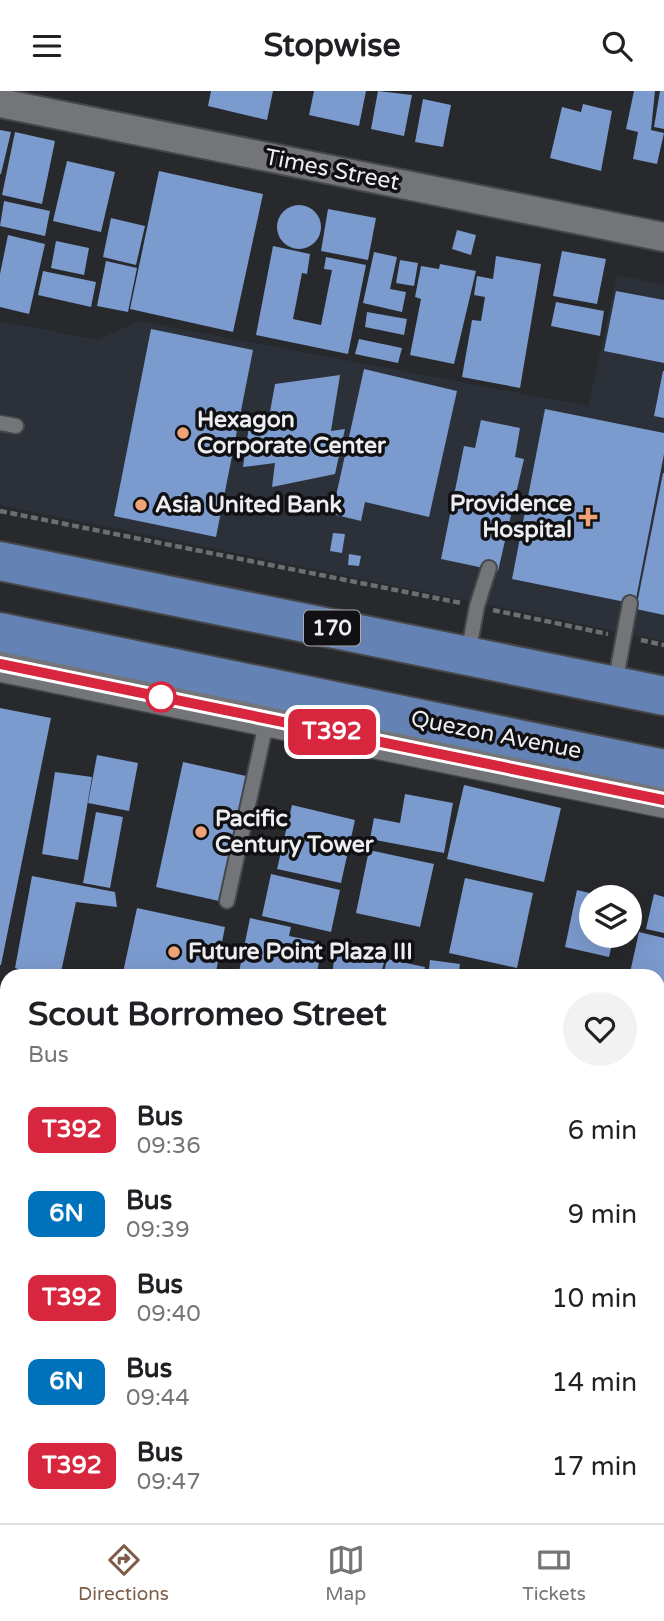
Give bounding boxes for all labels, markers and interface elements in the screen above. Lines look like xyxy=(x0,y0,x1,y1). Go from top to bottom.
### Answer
icon: menu xyxy=(28,27,66,65)
text: Stopwise xyxy=(263,27,401,65)
icon: search xyxy=(598,27,636,65)
street label: Times Street xyxy=(262,143,402,197)
place label: Hexagon Corporate Center xyxy=(197,406,387,460)
marker: Hexagon Corporate Center xyxy=(175,425,191,441)
place label: Providence Hospital xyxy=(450,490,572,544)
place label: Asia United Bank xyxy=(155,491,343,519)
marker: Asia United Bank xyxy=(133,497,149,513)
marker: Providence Hospital xyxy=(578,507,598,527)
road number: 170 xyxy=(304,611,360,645)
unlabelled marker xyxy=(146,682,176,712)
street label: Quezon Avenue xyxy=(408,705,584,765)
line badge: T392 xyxy=(283,709,381,755)
text: T392 xyxy=(302,717,362,746)
place label: Pacific Century Tower xyxy=(215,805,375,859)
marker: Pacific Century Tower xyxy=(193,824,209,840)
map controls xyxy=(579,885,642,948)
button: layers xyxy=(579,885,642,948)
place label: Future Point Plaza III xyxy=(188,938,413,966)
marker: Future Point Plaza III xyxy=(166,944,182,960)
button: heart xyxy=(563,992,637,1066)
text: Scout Borromeo Street xyxy=(28,995,387,1034)
text: Bus xyxy=(28,1041,69,1069)
text: Bus xyxy=(137,1101,183,1132)
text: T392 xyxy=(42,1115,102,1144)
text: 6 min xyxy=(568,1115,637,1146)
text: 09:36 xyxy=(137,1132,201,1160)
text: Bus xyxy=(126,1185,172,1216)
text: 6N xyxy=(49,1199,84,1228)
text: 9 min xyxy=(568,1199,637,1230)
text: 09:39 xyxy=(126,1216,190,1244)
text: Bus xyxy=(137,1269,183,1300)
text: T392 xyxy=(42,1283,102,1312)
text: 10 min xyxy=(551,1283,637,1314)
text: 09:40 xyxy=(137,1300,201,1328)
text: Bus xyxy=(126,1353,172,1384)
text: 6N xyxy=(49,1367,84,1396)
text: 14 min xyxy=(551,1367,637,1398)
text: 09:44 xyxy=(126,1384,190,1412)
text: Bus xyxy=(137,1437,183,1468)
text: T392 xyxy=(42,1451,102,1480)
text: 17 min xyxy=(551,1451,637,1482)
text: 09:47 xyxy=(137,1468,201,1496)
tab: Directions xyxy=(78,1541,169,1605)
tab: Map xyxy=(325,1541,366,1605)
tab: Tickets xyxy=(522,1541,586,1605)

